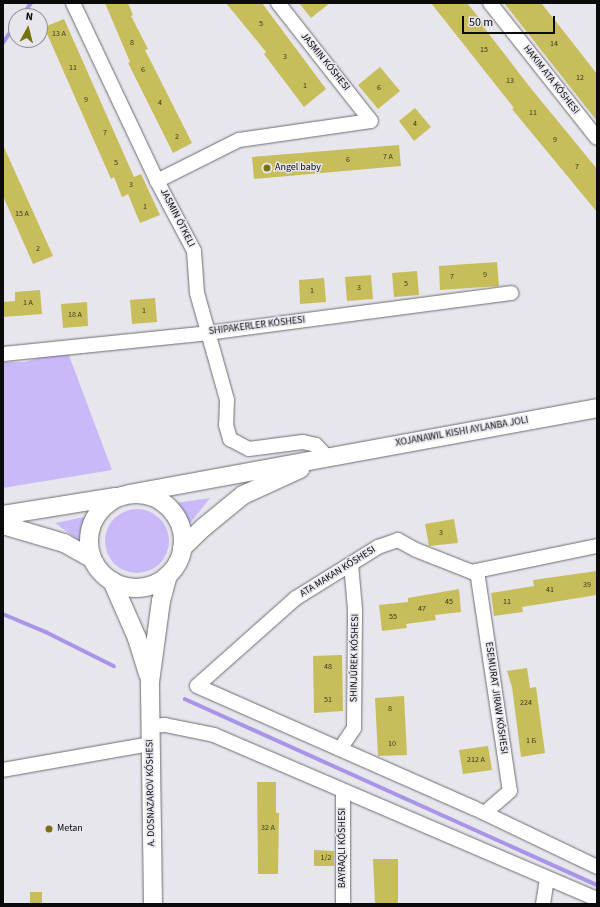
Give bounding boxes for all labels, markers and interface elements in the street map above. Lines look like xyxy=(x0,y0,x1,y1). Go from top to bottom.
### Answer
north arrow xyxy=(8,8,48,48)
scale bar xyxy=(464,8,557,34)
text: N xyxy=(25,9,34,24)
text: 50 m xyxy=(469,14,493,31)
house number: 5 xyxy=(259,19,263,29)
house number: 13 А xyxy=(52,29,66,39)
street label: JASMIN KÓSHESI xyxy=(298,31,352,93)
house number: 8 xyxy=(130,38,134,48)
house number: 14 xyxy=(550,39,558,49)
street label: HAKIM ATA KÓSHESI xyxy=(520,43,582,117)
house number: 15 xyxy=(480,45,488,55)
house number: 3 xyxy=(283,52,287,62)
house number: 11 xyxy=(69,63,77,73)
house number: 6 xyxy=(141,65,145,75)
house number: 12 xyxy=(576,73,584,83)
house number: 13 xyxy=(506,76,514,86)
house number: 1 xyxy=(303,81,307,91)
house number: 6 xyxy=(377,83,381,93)
house number: 9 xyxy=(84,95,88,105)
house number: 4 xyxy=(158,98,162,108)
house number: 11 xyxy=(529,108,537,118)
house number: 4 xyxy=(413,119,417,129)
house number: 7 xyxy=(103,128,107,138)
house number: 2 xyxy=(175,132,179,142)
house number: 9 xyxy=(553,135,557,145)
house number: 7 А xyxy=(383,152,393,162)
house number: 6 xyxy=(346,155,350,165)
house number: 5 xyxy=(114,158,118,168)
place label: Angel baby xyxy=(275,162,321,174)
house number: 7 xyxy=(575,162,579,172)
marker: Angel baby xyxy=(262,163,272,173)
house number: 3 xyxy=(129,180,133,190)
street label: JASMIN ÓTKELI xyxy=(157,187,197,249)
house number: 1 xyxy=(143,202,147,212)
house number: 15 А xyxy=(15,209,29,219)
house number: 2 xyxy=(36,244,40,254)
house number: 9 xyxy=(483,270,487,280)
house number: 7 xyxy=(450,272,454,282)
house number: 5 xyxy=(404,279,408,289)
house number: 3 xyxy=(357,283,361,293)
house number: 1 xyxy=(310,286,314,296)
house number: 1 А xyxy=(23,298,33,308)
house number: 1 xyxy=(142,306,146,316)
house number: 18 А xyxy=(68,310,82,320)
street label: SHIPAKERLER KÓSHESI xyxy=(208,314,306,338)
street label: XOJANAWIL KISHI AYLANBA JOLI xyxy=(395,414,529,450)
house number: 3 xyxy=(439,528,443,538)
street label: ATA MAKAN KÓSHESI xyxy=(298,544,378,600)
house number: 39 xyxy=(583,580,591,590)
house number: 41 xyxy=(546,585,554,595)
house number: 45 xyxy=(445,597,453,607)
house number: 11 xyxy=(503,597,511,607)
house number: 47 xyxy=(418,604,426,614)
house number: 55 xyxy=(389,612,397,622)
street label: SHINJÚREK KÓSHESI xyxy=(348,614,362,702)
street label: ESEMURAT JIRAW KÓSHESI xyxy=(482,641,510,755)
house number: 48 xyxy=(324,662,332,672)
house number: 51 xyxy=(324,695,332,705)
house number: 224 xyxy=(520,698,532,708)
house number: 8 xyxy=(388,704,392,714)
house number: 1 Б xyxy=(526,736,536,746)
street label: A. DOSNAZAROV KÓSHESI xyxy=(144,739,158,847)
house number: 10 xyxy=(388,739,396,749)
house number: 212 А xyxy=(467,755,485,765)
street label: BAYRAQLI KÓSHESI xyxy=(337,808,349,888)
place label: Metan xyxy=(57,823,83,835)
house number: 32 А xyxy=(261,823,275,833)
marker: Metan xyxy=(44,824,54,834)
house number: 1/2 xyxy=(321,853,331,863)

